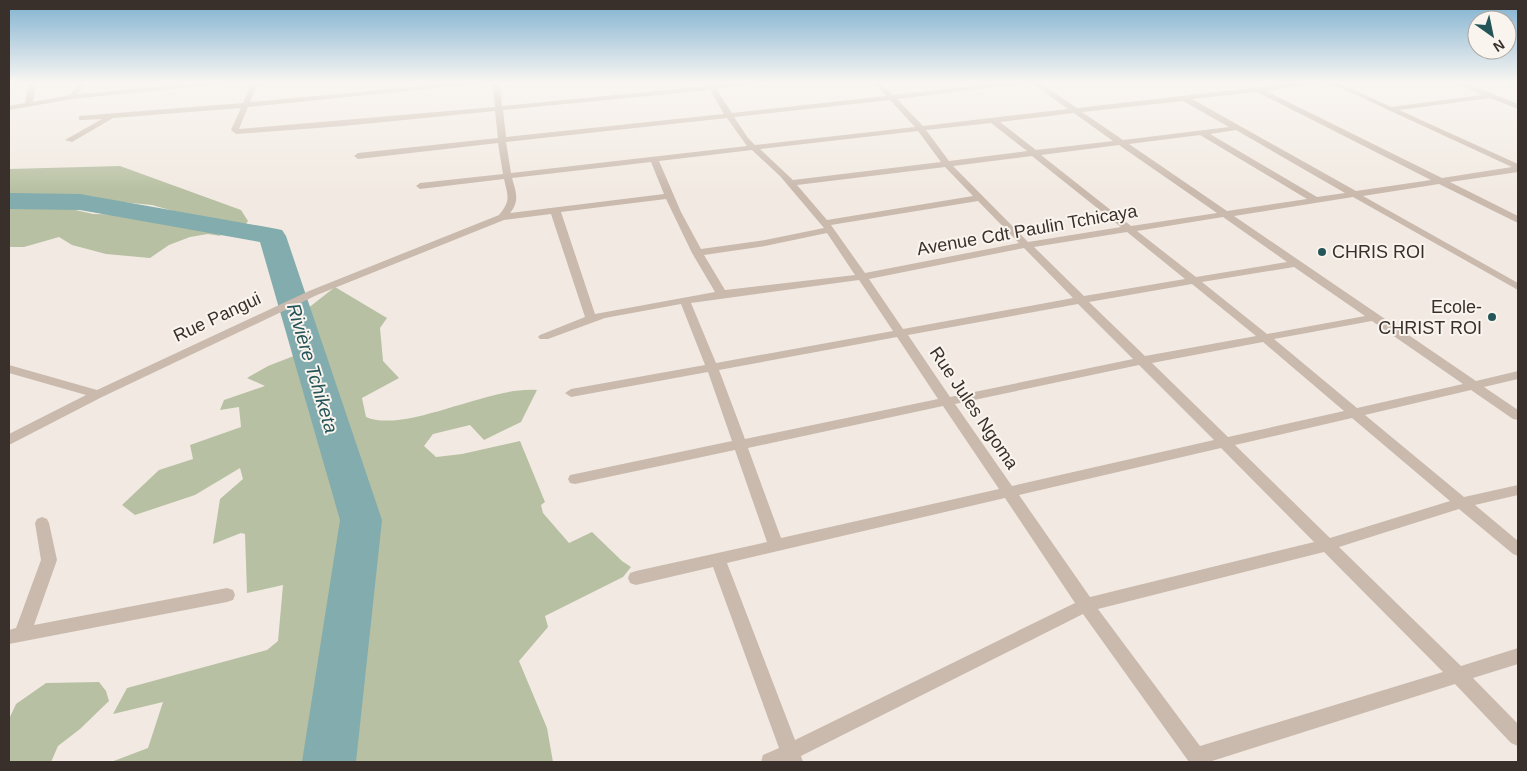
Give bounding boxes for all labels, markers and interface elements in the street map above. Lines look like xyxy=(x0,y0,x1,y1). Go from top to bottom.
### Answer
north arrow xyxy=(1467,10,1517,60)
text: N xyxy=(1490,36,1508,55)
street label: Avenue Cdt Paulin Tchicaya xyxy=(915,201,1140,259)
place label: CHRIS ROI xyxy=(1332,242,1425,262)
marker: CHRIS ROI xyxy=(1316,246,1328,258)
street label: Rue Pangui xyxy=(170,288,264,346)
place label: Ecole- CHRIST ROI xyxy=(1378,297,1482,338)
water label: Rivière Tchiketa xyxy=(283,301,342,436)
marker: Ecole- CHRIST ROI xyxy=(1486,311,1498,323)
street label: Rue Jules Ngoma xyxy=(926,343,1023,474)

